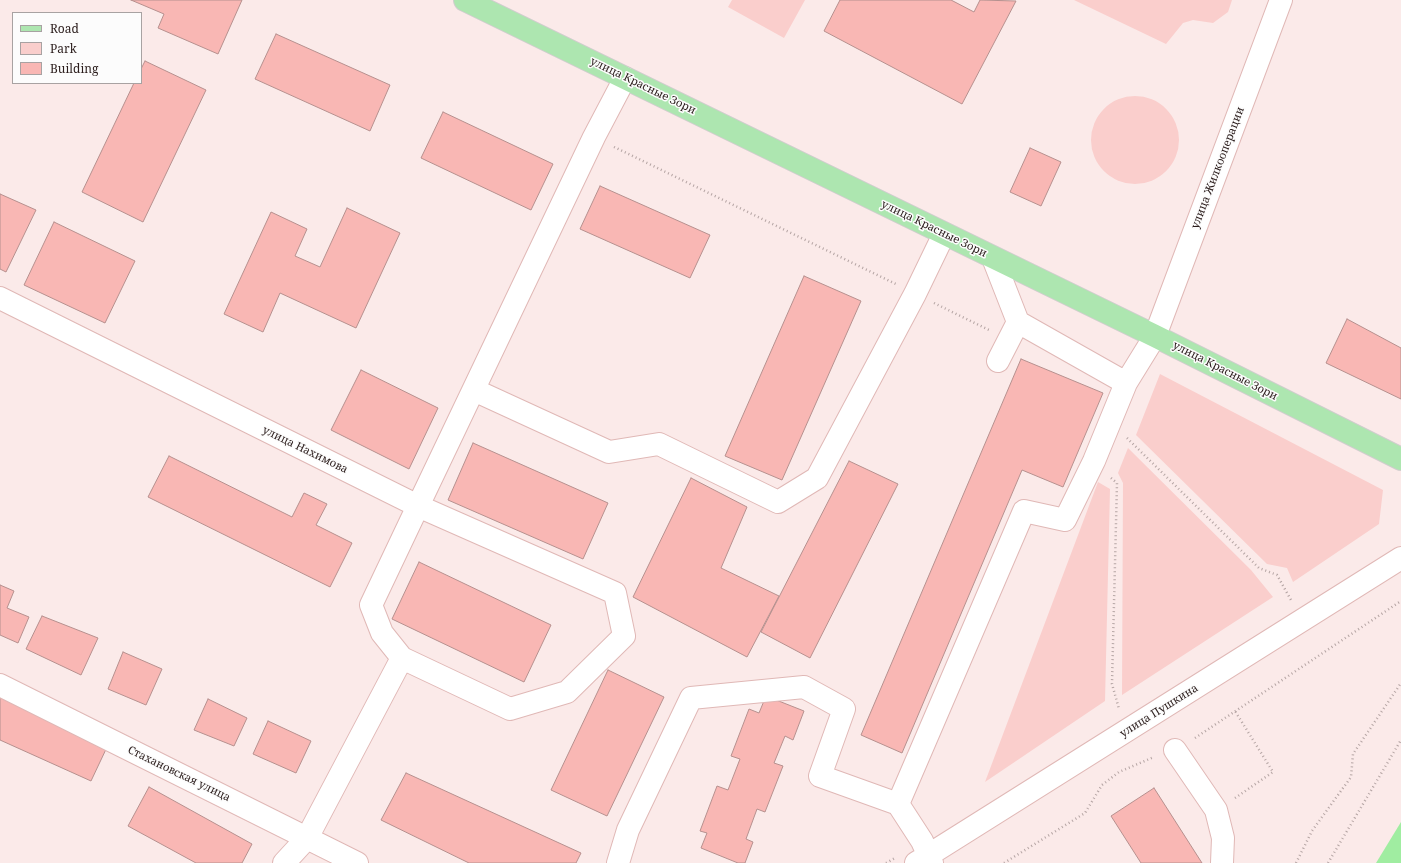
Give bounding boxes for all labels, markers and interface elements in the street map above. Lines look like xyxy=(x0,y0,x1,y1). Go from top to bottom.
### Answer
legend xyxy=(12,12,142,84)
text: Road xyxy=(50,20,79,37)
text: Park xyxy=(50,40,77,57)
street label: улица Красные Зори xyxy=(588,55,698,117)
text: Building xyxy=(50,60,98,77)
street label: улица Жилкооперации xyxy=(1189,105,1247,231)
street label: улица Красные Зори xyxy=(879,198,989,260)
street label: улица Красные Зори xyxy=(1170,339,1280,403)
street label: улица Нахимова xyxy=(260,424,350,476)
street label: улица Пушкина xyxy=(1117,682,1201,740)
street label: Стахановская улица xyxy=(126,743,232,805)

